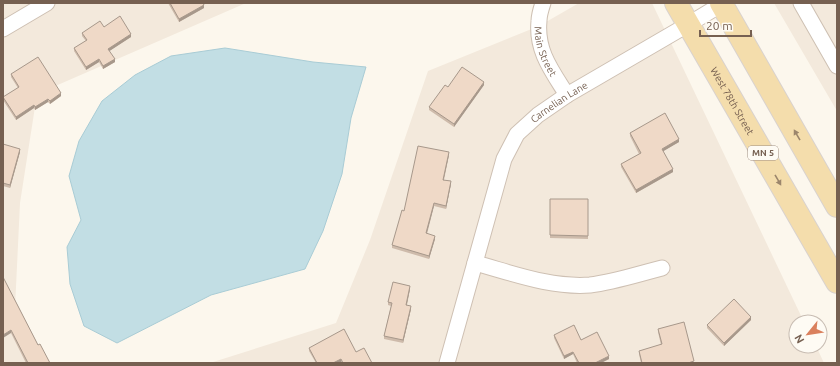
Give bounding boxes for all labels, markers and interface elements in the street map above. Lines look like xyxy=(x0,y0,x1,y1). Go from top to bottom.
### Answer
scale bar xyxy=(700,12,751,38)
text: 20 m xyxy=(706,19,733,32)
street label: Main Street xyxy=(533,26,559,78)
street label: West 78th Street xyxy=(709,65,756,137)
street label: Carnelian Lane xyxy=(528,79,589,125)
one-way arrow xyxy=(793,130,800,141)
road number: MN 5 xyxy=(748,146,778,160)
one-way arrow xyxy=(774,174,781,186)
north arrow xyxy=(788,314,828,354)
text: N xyxy=(792,332,807,346)

